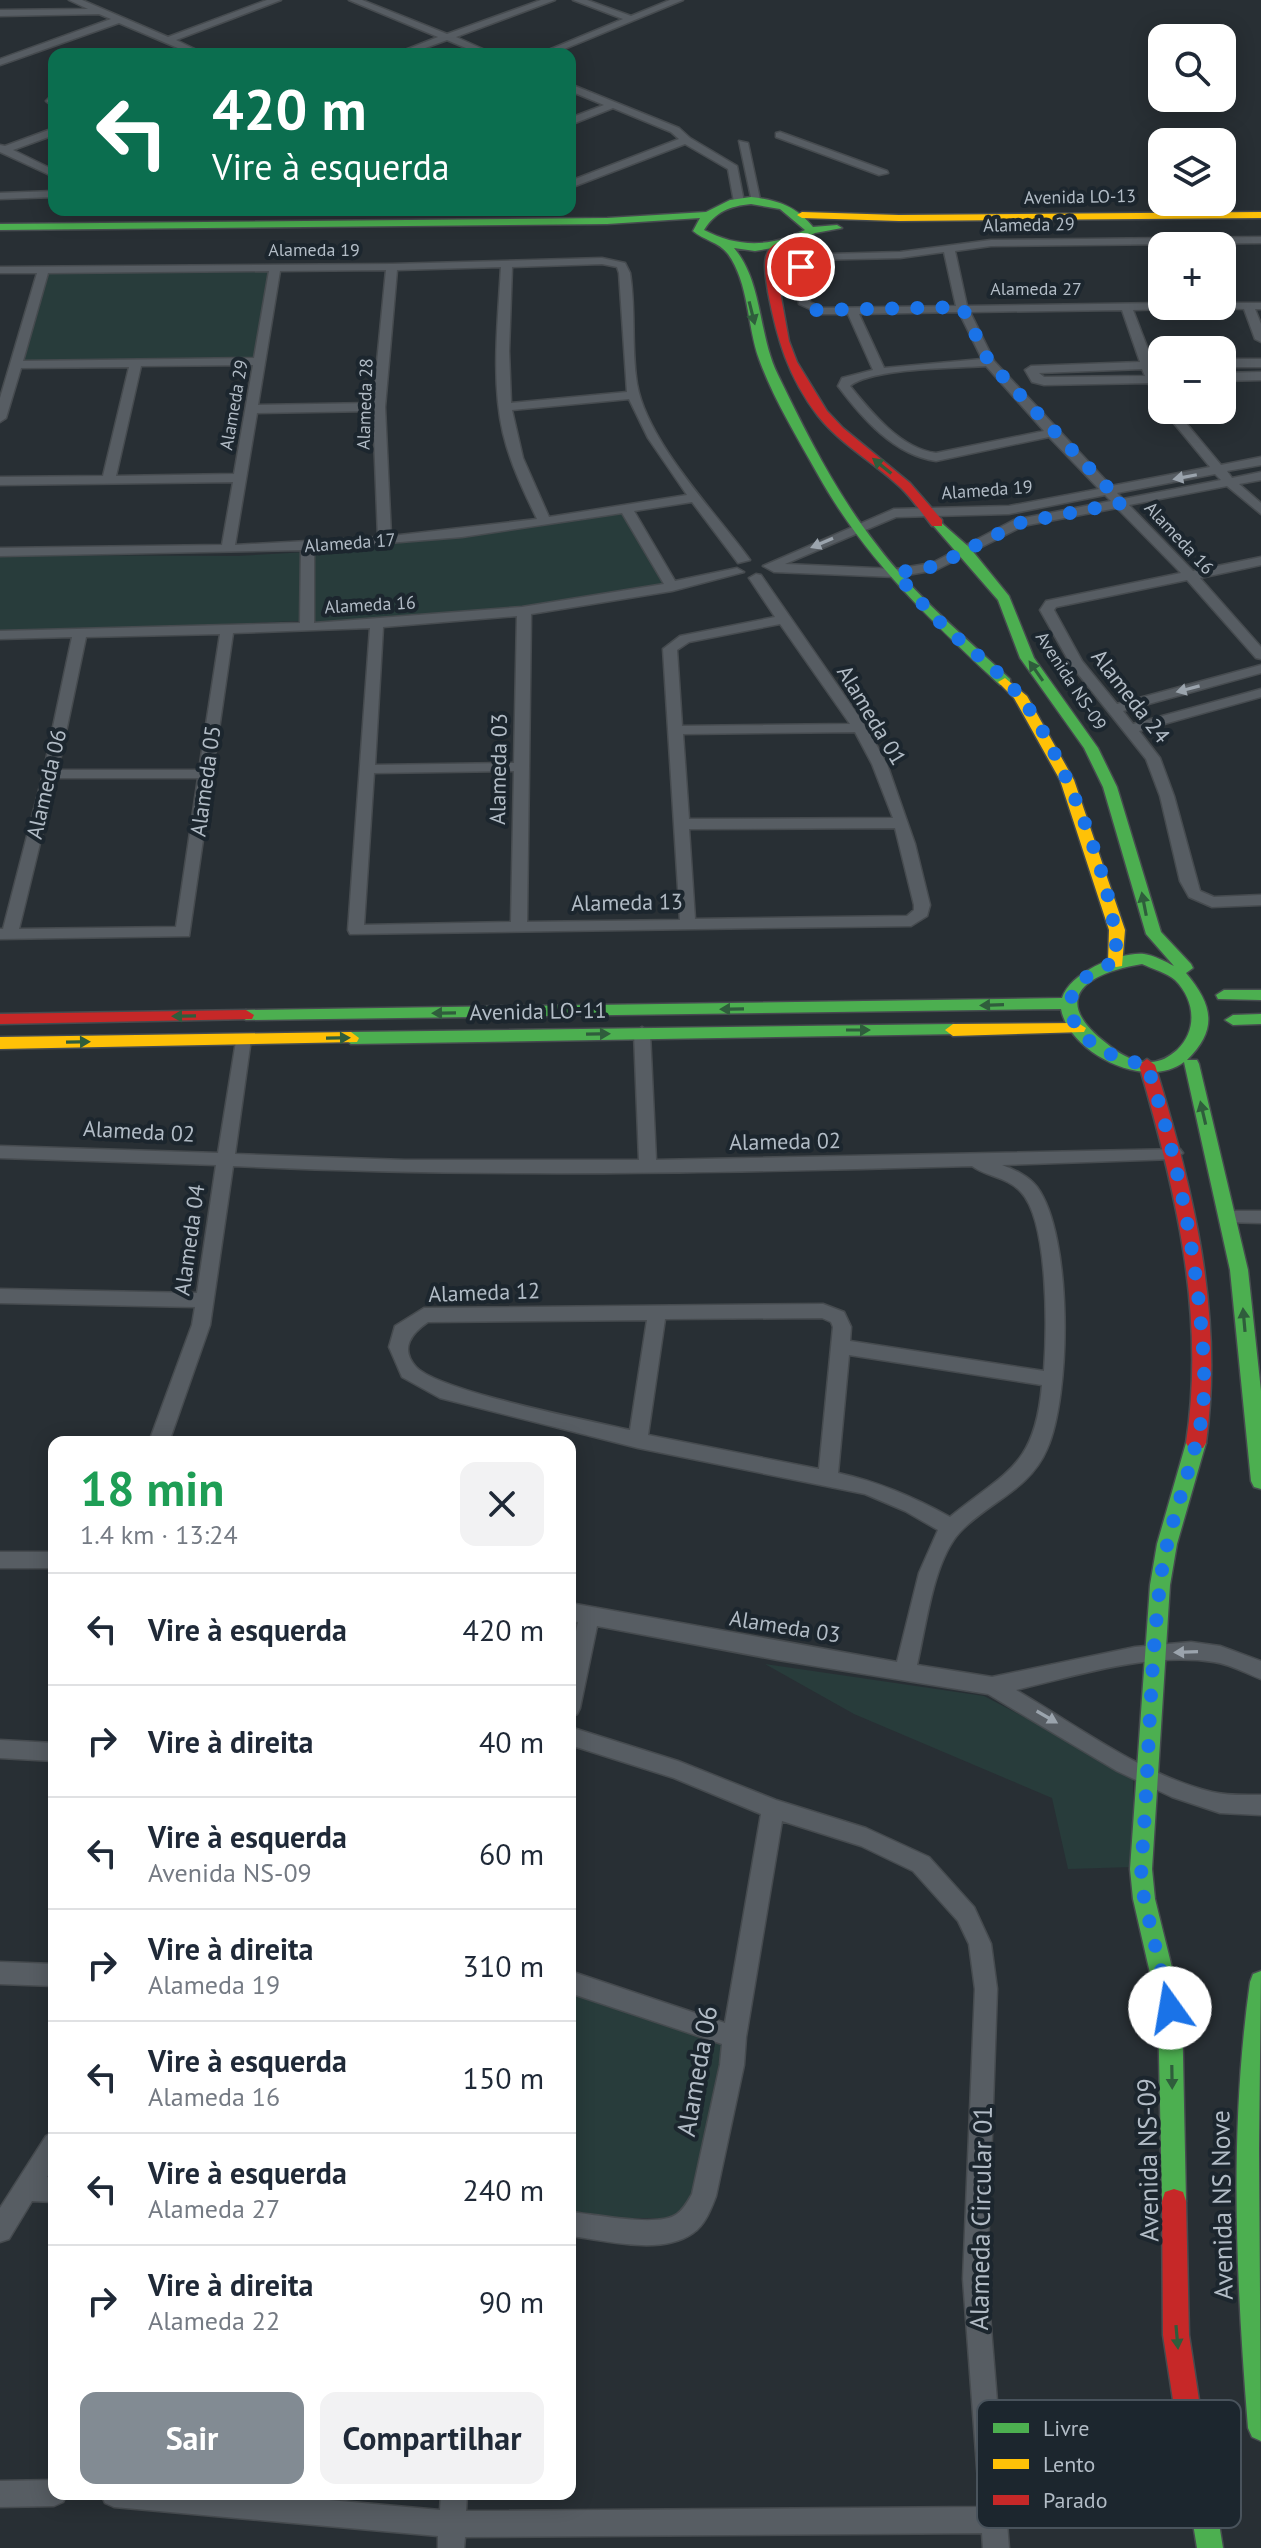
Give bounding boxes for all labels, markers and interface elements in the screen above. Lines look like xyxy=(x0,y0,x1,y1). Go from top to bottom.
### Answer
map controls xyxy=(1148,24,1236,424)
button: search xyxy=(1148,24,1236,112)
text: 420 m xyxy=(212,73,367,145)
icon: left xyxy=(80,80,184,184)
button: layers xyxy=(1148,128,1236,216)
text: Vire à esquerda xyxy=(212,143,450,190)
street label: Avenida LO-13 xyxy=(1024,184,1136,209)
street label: Alameda 29 xyxy=(983,212,1075,237)
button: + xyxy=(1148,232,1236,320)
pin xyxy=(767,233,835,301)
street label: Alameda 19 xyxy=(268,238,360,261)
icon: arrive xyxy=(779,245,823,289)
street label: Alameda 27 xyxy=(990,277,1082,300)
one-way arrow xyxy=(747,301,759,326)
button: − xyxy=(1148,336,1236,424)
street label: Alameda 29 xyxy=(214,358,253,452)
street label: Alameda 28 xyxy=(351,358,378,450)
one-way arrow xyxy=(872,458,892,475)
one-way arrow xyxy=(1172,471,1197,484)
street label: Alameda 19 xyxy=(941,475,1033,504)
street label: Alameda 16 xyxy=(1140,496,1219,579)
street label: Alameda 17 xyxy=(304,528,396,557)
one-way arrow xyxy=(810,537,834,550)
street label: Alameda 16 xyxy=(324,591,416,618)
street label: Avenida NS-09 xyxy=(1031,627,1112,735)
street label: Alameda 24 xyxy=(1086,643,1176,749)
street label: Alameda 01 xyxy=(831,660,913,770)
one-way arrow xyxy=(1029,660,1044,681)
one-way arrow xyxy=(1175,683,1199,696)
street label: Alameda 03 xyxy=(483,713,513,825)
street label: Alameda 05 xyxy=(183,724,227,838)
street label: Alameda 06 xyxy=(20,726,72,842)
street label: Alameda 13 xyxy=(571,887,683,917)
one-way arrow xyxy=(1138,891,1150,916)
street label: Avenida LO-11 xyxy=(469,996,607,1026)
one-way arrow xyxy=(979,998,1004,1011)
one-way arrow xyxy=(719,1003,744,1015)
one-way arrow xyxy=(431,1006,456,1019)
one-way arrow xyxy=(171,1010,196,1022)
one-way arrow xyxy=(846,1024,871,1036)
one-way arrow xyxy=(586,1028,611,1040)
one-way arrow xyxy=(326,1032,351,1044)
one-way arrow xyxy=(66,1036,91,1048)
one-way arrow xyxy=(1196,1101,1209,1126)
street label: Alameda 02 xyxy=(82,1114,196,1148)
street label: Alameda 02 xyxy=(729,1126,841,1156)
street label: Alameda 04 xyxy=(167,1183,211,1297)
street label: Alameda 12 xyxy=(428,1276,540,1308)
one-way arrow xyxy=(1237,1307,1250,1332)
text: 18 min xyxy=(80,1457,224,1519)
button: close xyxy=(460,1462,544,1546)
text: 1.4 km · 13:24 xyxy=(80,1518,238,1551)
street label: Alameda 03 xyxy=(728,1603,842,1649)
icon: left xyxy=(80,1607,124,1651)
text: Vire à esquerda xyxy=(148,1610,347,1649)
text: 420 m xyxy=(463,1610,544,1649)
one-way arrow xyxy=(1173,1646,1198,1659)
one-way arrow xyxy=(1036,1710,1058,1724)
icon: right xyxy=(80,1719,124,1763)
text: Vire à direita xyxy=(148,1722,313,1761)
text: 40 m xyxy=(479,1722,544,1761)
text: Vire à esquerda xyxy=(148,1817,347,1856)
icon: left xyxy=(80,1831,124,1875)
text: 60 m xyxy=(479,1834,544,1873)
text: Avenida NS-09 xyxy=(148,1856,312,1889)
text: Vire à direita xyxy=(148,1929,313,1968)
icon: right xyxy=(80,1943,124,1987)
text: 310 m xyxy=(463,1946,544,1985)
position arrow xyxy=(1128,1966,1212,2050)
text: Alameda 19 xyxy=(148,1968,280,2001)
street label: Alameda 06 xyxy=(669,2003,724,2139)
text: Vire à esquerda xyxy=(148,2041,347,2080)
icon: left xyxy=(80,2055,124,2099)
text: 150 m xyxy=(463,2058,544,2097)
one-way arrow xyxy=(1166,2065,1179,2090)
street label: Avenida NS-09 xyxy=(1130,2078,1165,2242)
text: Alameda 16 xyxy=(148,2080,280,2113)
street label: Alameda Circular 01 xyxy=(962,2105,999,2331)
street label: Avenida NS Nove xyxy=(1203,2110,1240,2300)
text: Vire à esquerda xyxy=(148,2153,347,2192)
icon: left xyxy=(80,2167,124,2211)
text: 240 m xyxy=(463,2170,544,2209)
text: Alameda 27 xyxy=(148,2192,280,2225)
text: Vire à direita xyxy=(148,2265,313,2304)
icon: right xyxy=(80,2279,124,2323)
text: 90 m xyxy=(479,2282,544,2321)
text: Alameda 22 xyxy=(148,2304,280,2337)
one-way arrow xyxy=(1171,2325,1184,2350)
button: Sair xyxy=(80,2392,304,2484)
button: Compartilhar xyxy=(320,2392,544,2484)
legend xyxy=(977,2400,1241,2528)
text: Livre xyxy=(1043,2414,1090,2442)
text: Lento xyxy=(1043,2450,1095,2478)
text: Parado xyxy=(1043,2486,1107,2514)

